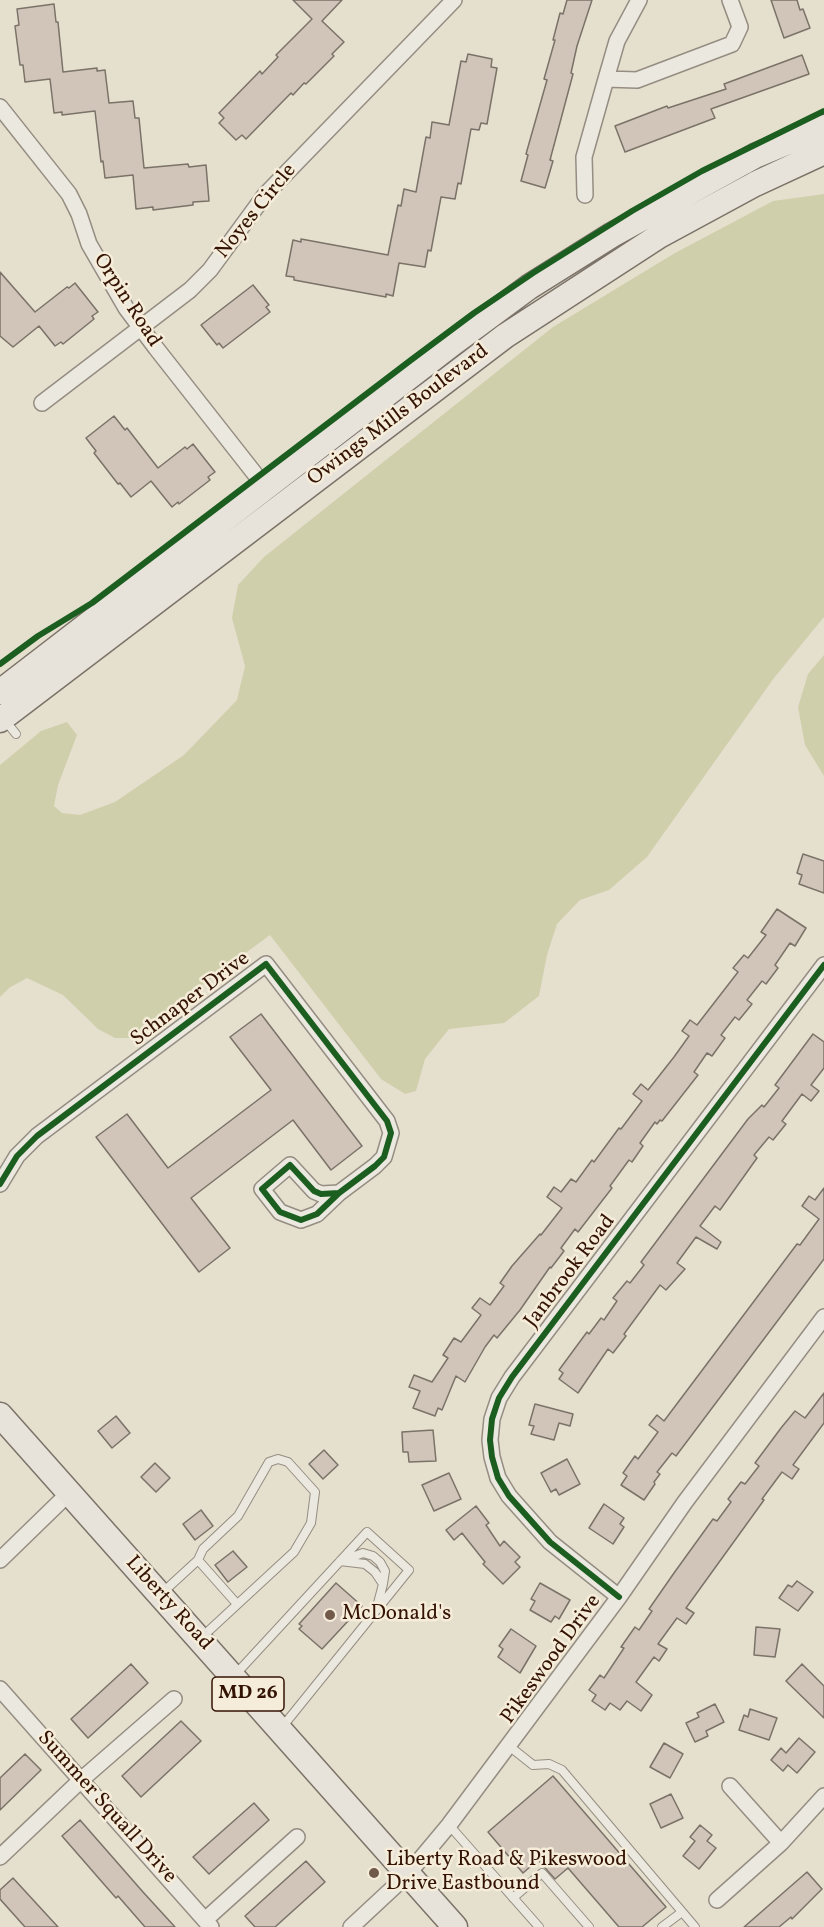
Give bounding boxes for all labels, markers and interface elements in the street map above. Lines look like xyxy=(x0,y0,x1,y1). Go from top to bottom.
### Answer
street label: Noyes Circle xyxy=(211,159,303,265)
street label: Orpin Road xyxy=(86,249,166,353)
street label: Owings Mills Boulevard xyxy=(303,340,495,492)
street label: Schnaper Drive xyxy=(127,947,255,1053)
street label: Janbrook Road xyxy=(520,1210,622,1334)
street label: Liberty Road xyxy=(119,1551,217,1657)
street label: Pikeswood Drive xyxy=(497,1590,607,1730)
place label: McDonald's xyxy=(342,1602,451,1628)
marker: McDonald's xyxy=(323,1608,337,1622)
road number: MD 26 xyxy=(212,1677,284,1711)
street label: Summer Squall Drive xyxy=(31,1726,181,1890)
place label: Liberty Road & Pikeswood Drive Eastbound xyxy=(386,1848,627,1898)
marker: Liberty Road & Pikeswood Drive Eastbound xyxy=(367,1866,381,1880)

